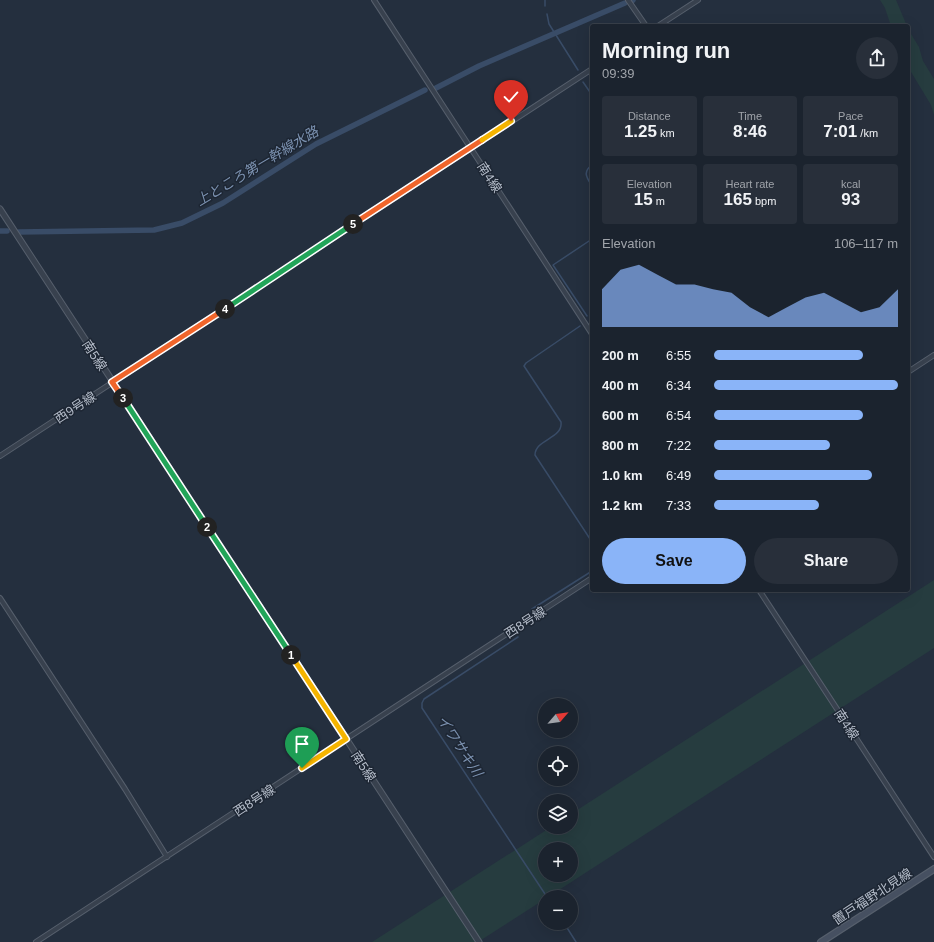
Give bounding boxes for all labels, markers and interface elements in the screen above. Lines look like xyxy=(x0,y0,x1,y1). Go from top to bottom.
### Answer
button: share xyxy=(856,37,898,79)
text: Morning run xyxy=(602,38,730,63)
text: 09:39 xyxy=(602,66,635,81)
pin xyxy=(494,80,528,121)
icon: check xyxy=(500,86,522,108)
text: Distance xyxy=(628,110,671,122)
text: Time xyxy=(738,110,762,122)
text: Pace xyxy=(838,110,863,122)
text: 1.25 xyxy=(624,122,657,141)
text: 8:46 xyxy=(733,122,767,141)
text: 7:01 xyxy=(823,122,857,141)
water label: 上ところ第一幹線水路 xyxy=(193,123,322,209)
text: km xyxy=(657,127,675,139)
text: /km xyxy=(857,127,878,139)
street label: 南4線 xyxy=(474,159,505,195)
text: Elevation xyxy=(627,178,672,190)
text: Heart rate xyxy=(726,178,774,190)
text: kcal xyxy=(841,178,860,190)
text: 15 xyxy=(634,190,653,209)
text: 165 xyxy=(724,190,752,209)
text: 93 xyxy=(841,190,860,209)
text: m xyxy=(653,195,665,207)
text: bpm xyxy=(752,195,776,207)
pin: 5 xyxy=(343,214,363,234)
text: 5 xyxy=(350,218,356,230)
text: Elevation xyxy=(602,236,655,251)
text: 106–117 m xyxy=(834,236,898,251)
pin: 4 xyxy=(215,299,235,319)
text: 4 xyxy=(222,303,228,315)
street label: 南5線 xyxy=(79,337,110,373)
text: 200 m xyxy=(602,348,639,363)
text: 6:55 xyxy=(666,348,691,363)
text: 400 m xyxy=(602,378,639,393)
text: 6:34 xyxy=(666,378,691,393)
pin: 3 xyxy=(113,388,133,408)
street label: 西9号線 xyxy=(52,389,99,426)
text: 3 xyxy=(120,392,126,404)
text: 600 m xyxy=(602,408,639,423)
text: 6:54 xyxy=(666,408,691,423)
text: 800 m xyxy=(602,438,639,453)
text: 7:22 xyxy=(666,438,691,453)
text: 1.0 km xyxy=(602,468,642,483)
text: 6:49 xyxy=(666,468,691,483)
text: 1.2 km xyxy=(602,498,642,513)
text: 7:33 xyxy=(666,498,691,513)
pin: 2 xyxy=(197,517,217,537)
text: 2 xyxy=(204,521,210,533)
button: Save xyxy=(602,538,746,584)
button: Share xyxy=(754,538,898,584)
street label: 西8号線 xyxy=(502,604,549,641)
pin: 1 xyxy=(281,645,301,665)
text: 1 xyxy=(288,649,294,661)
north arrow xyxy=(538,698,578,738)
map controls xyxy=(538,698,578,930)
street label: 南4線 xyxy=(831,706,862,742)
water label: イワサキ川 xyxy=(434,712,487,781)
pin xyxy=(285,727,319,768)
icon: arrive xyxy=(291,733,313,755)
button: locate xyxy=(538,746,578,786)
street label: 南5線 xyxy=(348,748,379,784)
street label: 西8号線 xyxy=(231,782,278,819)
button: layers xyxy=(538,794,578,834)
button: + xyxy=(538,842,578,882)
street label: 置戸福野北見線 xyxy=(830,865,915,927)
button: − xyxy=(538,890,578,930)

